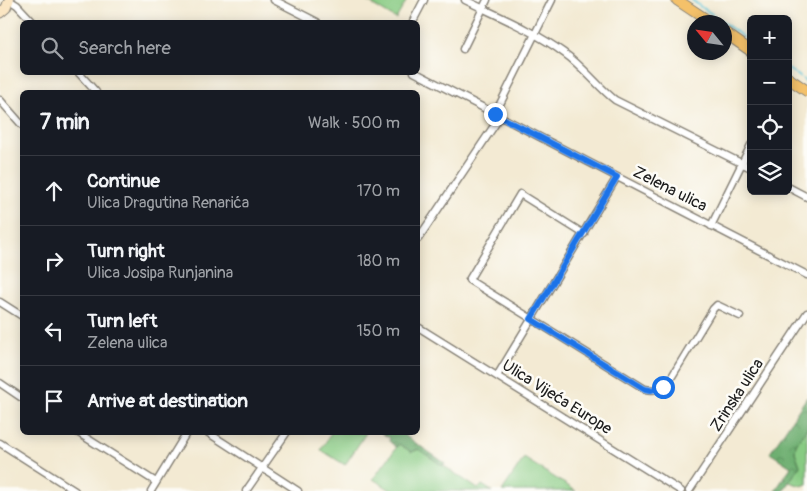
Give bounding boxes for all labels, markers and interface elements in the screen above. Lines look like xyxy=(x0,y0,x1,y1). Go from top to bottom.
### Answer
north arrow xyxy=(687,15,732,60)
map controls xyxy=(747,15,792,195)
button: + xyxy=(747,15,792,60)
search box xyxy=(20,20,420,75)
icon: search xyxy=(38,34,66,62)
text: Search here xyxy=(78,36,171,60)
button: − xyxy=(747,60,792,105)
route end xyxy=(484,103,507,126)
button: locate xyxy=(747,105,792,150)
text: 7 min xyxy=(40,109,90,136)
text: Walk · 500 m xyxy=(308,113,400,133)
button: layers xyxy=(747,150,792,195)
street label: Zelena ulica xyxy=(630,162,710,216)
text: Continue xyxy=(87,169,160,193)
icon: ahead xyxy=(40,177,68,205)
text: 170 m xyxy=(357,181,400,201)
text: Ulica Dragutina Renarića xyxy=(87,193,249,213)
text: Turn right xyxy=(87,239,165,263)
icon: right xyxy=(40,247,68,275)
text: 180 m xyxy=(357,251,400,271)
text: Ulica Josipa Runjanina xyxy=(87,263,233,283)
text: Turn left xyxy=(87,309,157,333)
icon: left xyxy=(40,317,68,345)
text: 150 m xyxy=(356,321,400,341)
text: Zelena ulica xyxy=(87,333,167,353)
street label: Ulica Vijeća Europe xyxy=(498,355,616,439)
street label: Zrinska ulica xyxy=(706,355,768,435)
route start xyxy=(652,376,675,399)
icon: arrive xyxy=(40,387,68,415)
text: Arrive at destination xyxy=(87,389,248,413)

